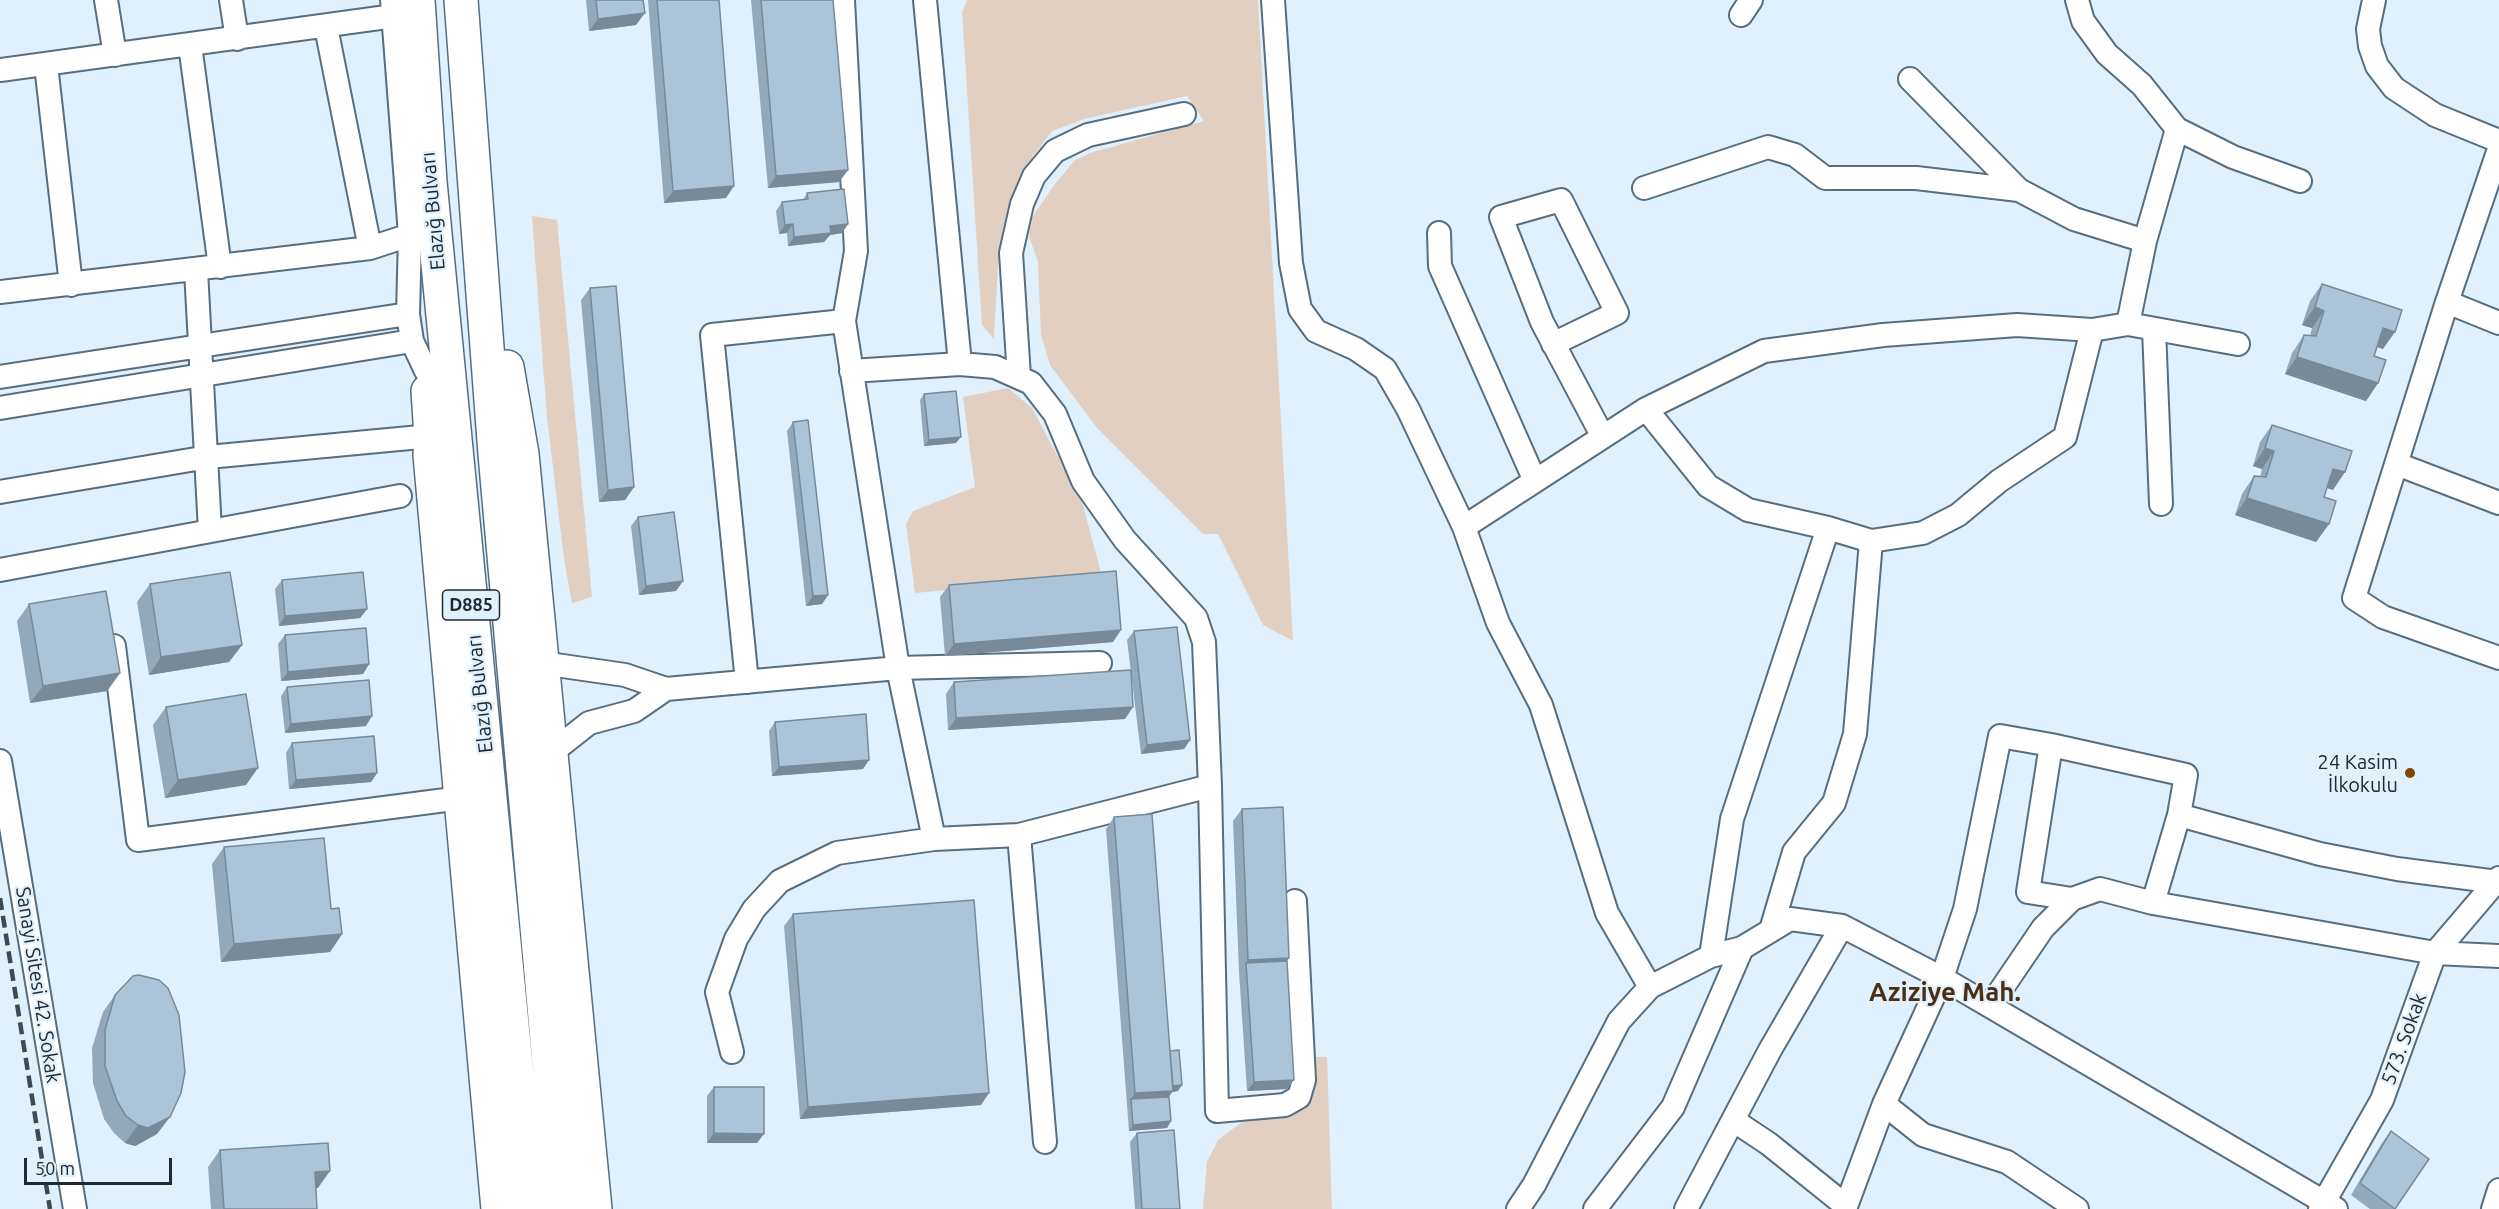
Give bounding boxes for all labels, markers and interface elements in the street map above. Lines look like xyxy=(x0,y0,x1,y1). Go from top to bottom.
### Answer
street label: Elazığ Bulvarı xyxy=(416,151,450,271)
road number: D885 xyxy=(442,590,500,620)
street label: Elazığ Bulvarı xyxy=(462,634,498,754)
place label: 24 Kasim İlkokulu xyxy=(2318,750,2398,797)
marker: 24 Kasim İlkokulu xyxy=(2403,766,2417,780)
street label: Sanayi Sitesi 42. Sokak xyxy=(11,885,65,1085)
district label: Aziziye Mah. xyxy=(1869,976,2021,1008)
street label: 573. Sokak xyxy=(2376,990,2432,1088)
scale bar xyxy=(27,1146,176,1184)
text: 50 m xyxy=(35,1158,75,1178)

